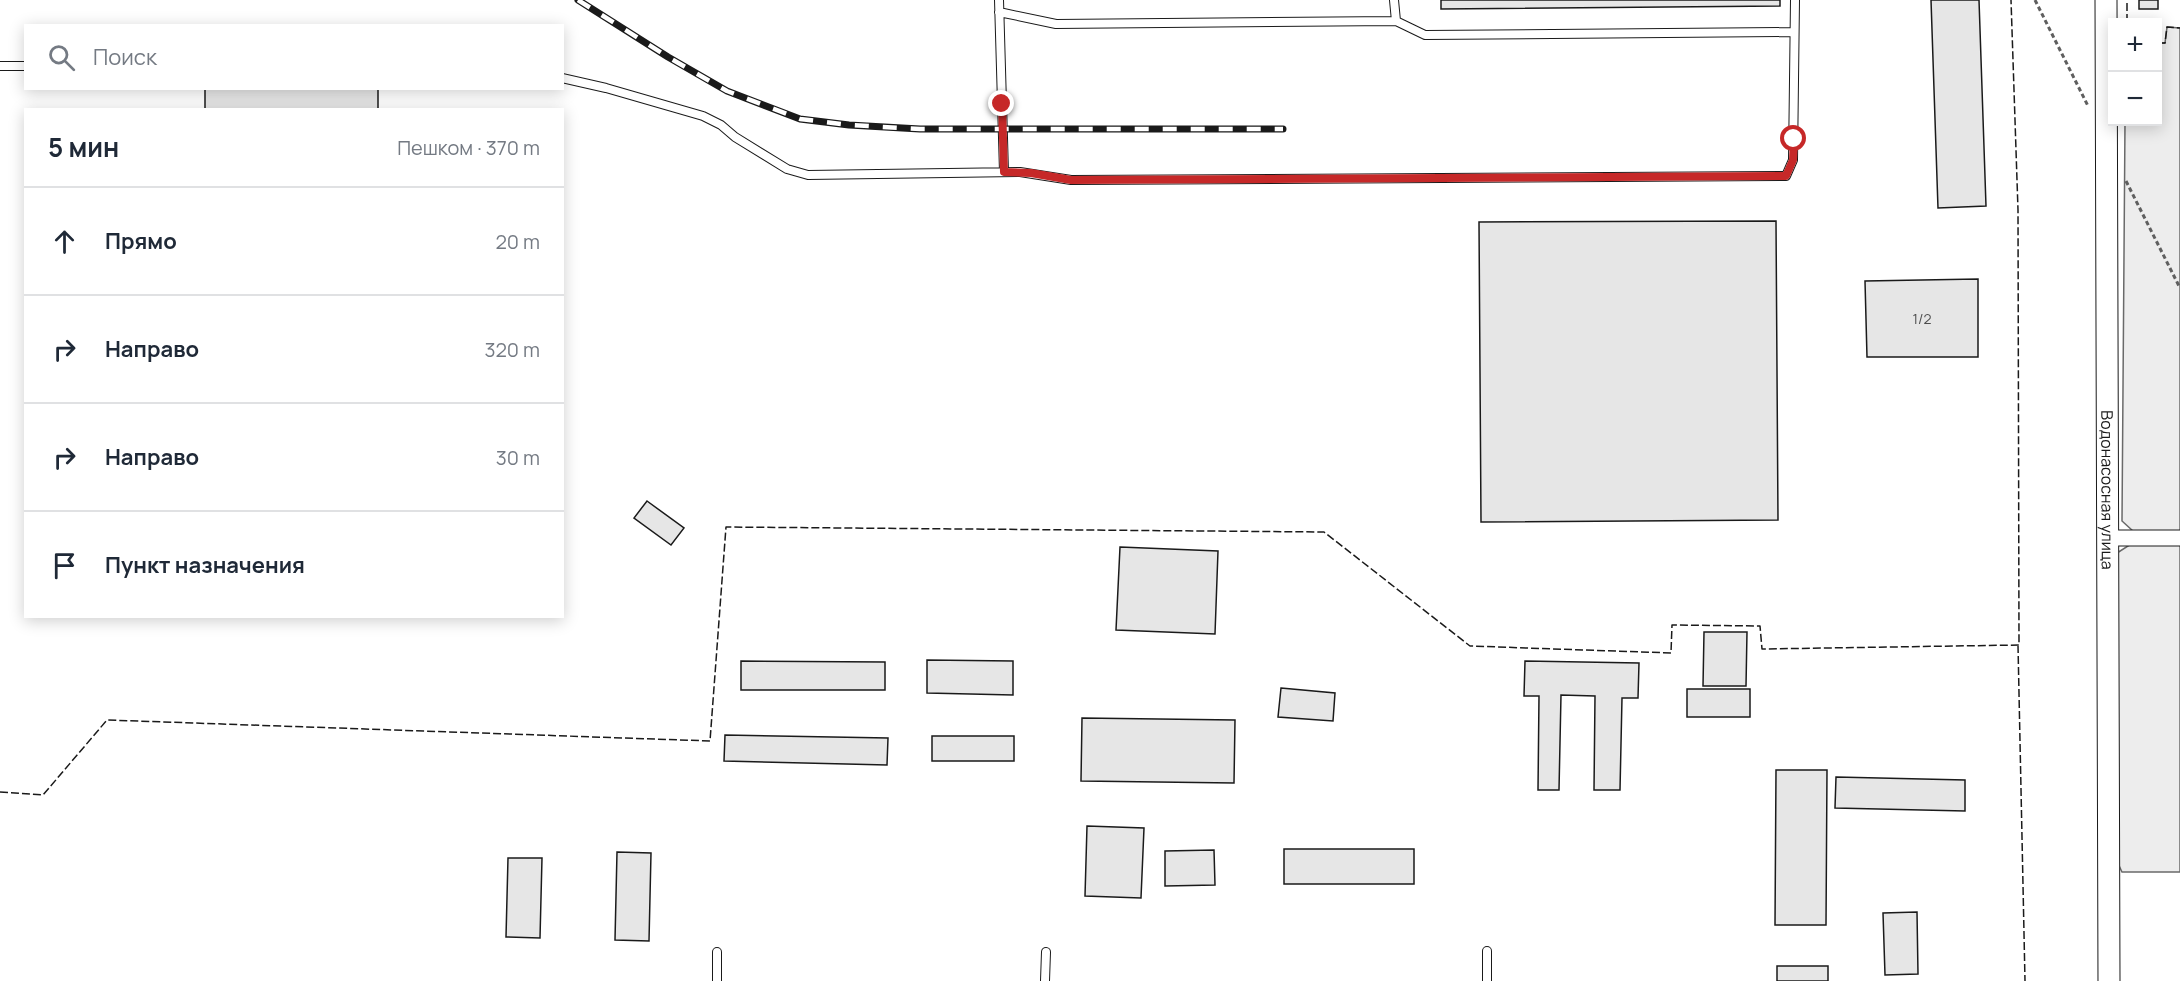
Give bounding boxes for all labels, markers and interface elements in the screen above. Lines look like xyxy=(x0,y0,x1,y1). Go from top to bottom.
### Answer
map controls xyxy=(2108,18,2162,126)
button: + xyxy=(2108,18,2162,72)
search box xyxy=(24,24,564,90)
icon: search xyxy=(45,41,78,74)
text: Поиск xyxy=(93,42,157,72)
button: − xyxy=(2108,72,2162,126)
route end xyxy=(988,90,1014,116)
route start xyxy=(1780,125,1806,151)
text: 5 мин xyxy=(48,129,119,165)
text: Пешком · 370 m xyxy=(397,134,540,161)
icon: ahead xyxy=(48,225,81,258)
text: Прямо xyxy=(105,226,177,256)
text: 20 m xyxy=(495,228,540,255)
house number: 1/2 xyxy=(1913,309,1931,328)
icon: right xyxy=(48,333,81,366)
text: Направо xyxy=(105,334,199,364)
text: 320 m xyxy=(484,336,540,363)
street label: Водонасосная улица xyxy=(2096,410,2119,570)
icon: right xyxy=(48,441,81,474)
text: Направо xyxy=(105,442,199,472)
text: 30 m xyxy=(496,444,540,471)
icon: arrive xyxy=(48,549,81,582)
text: Пункт назначения xyxy=(105,550,305,580)

